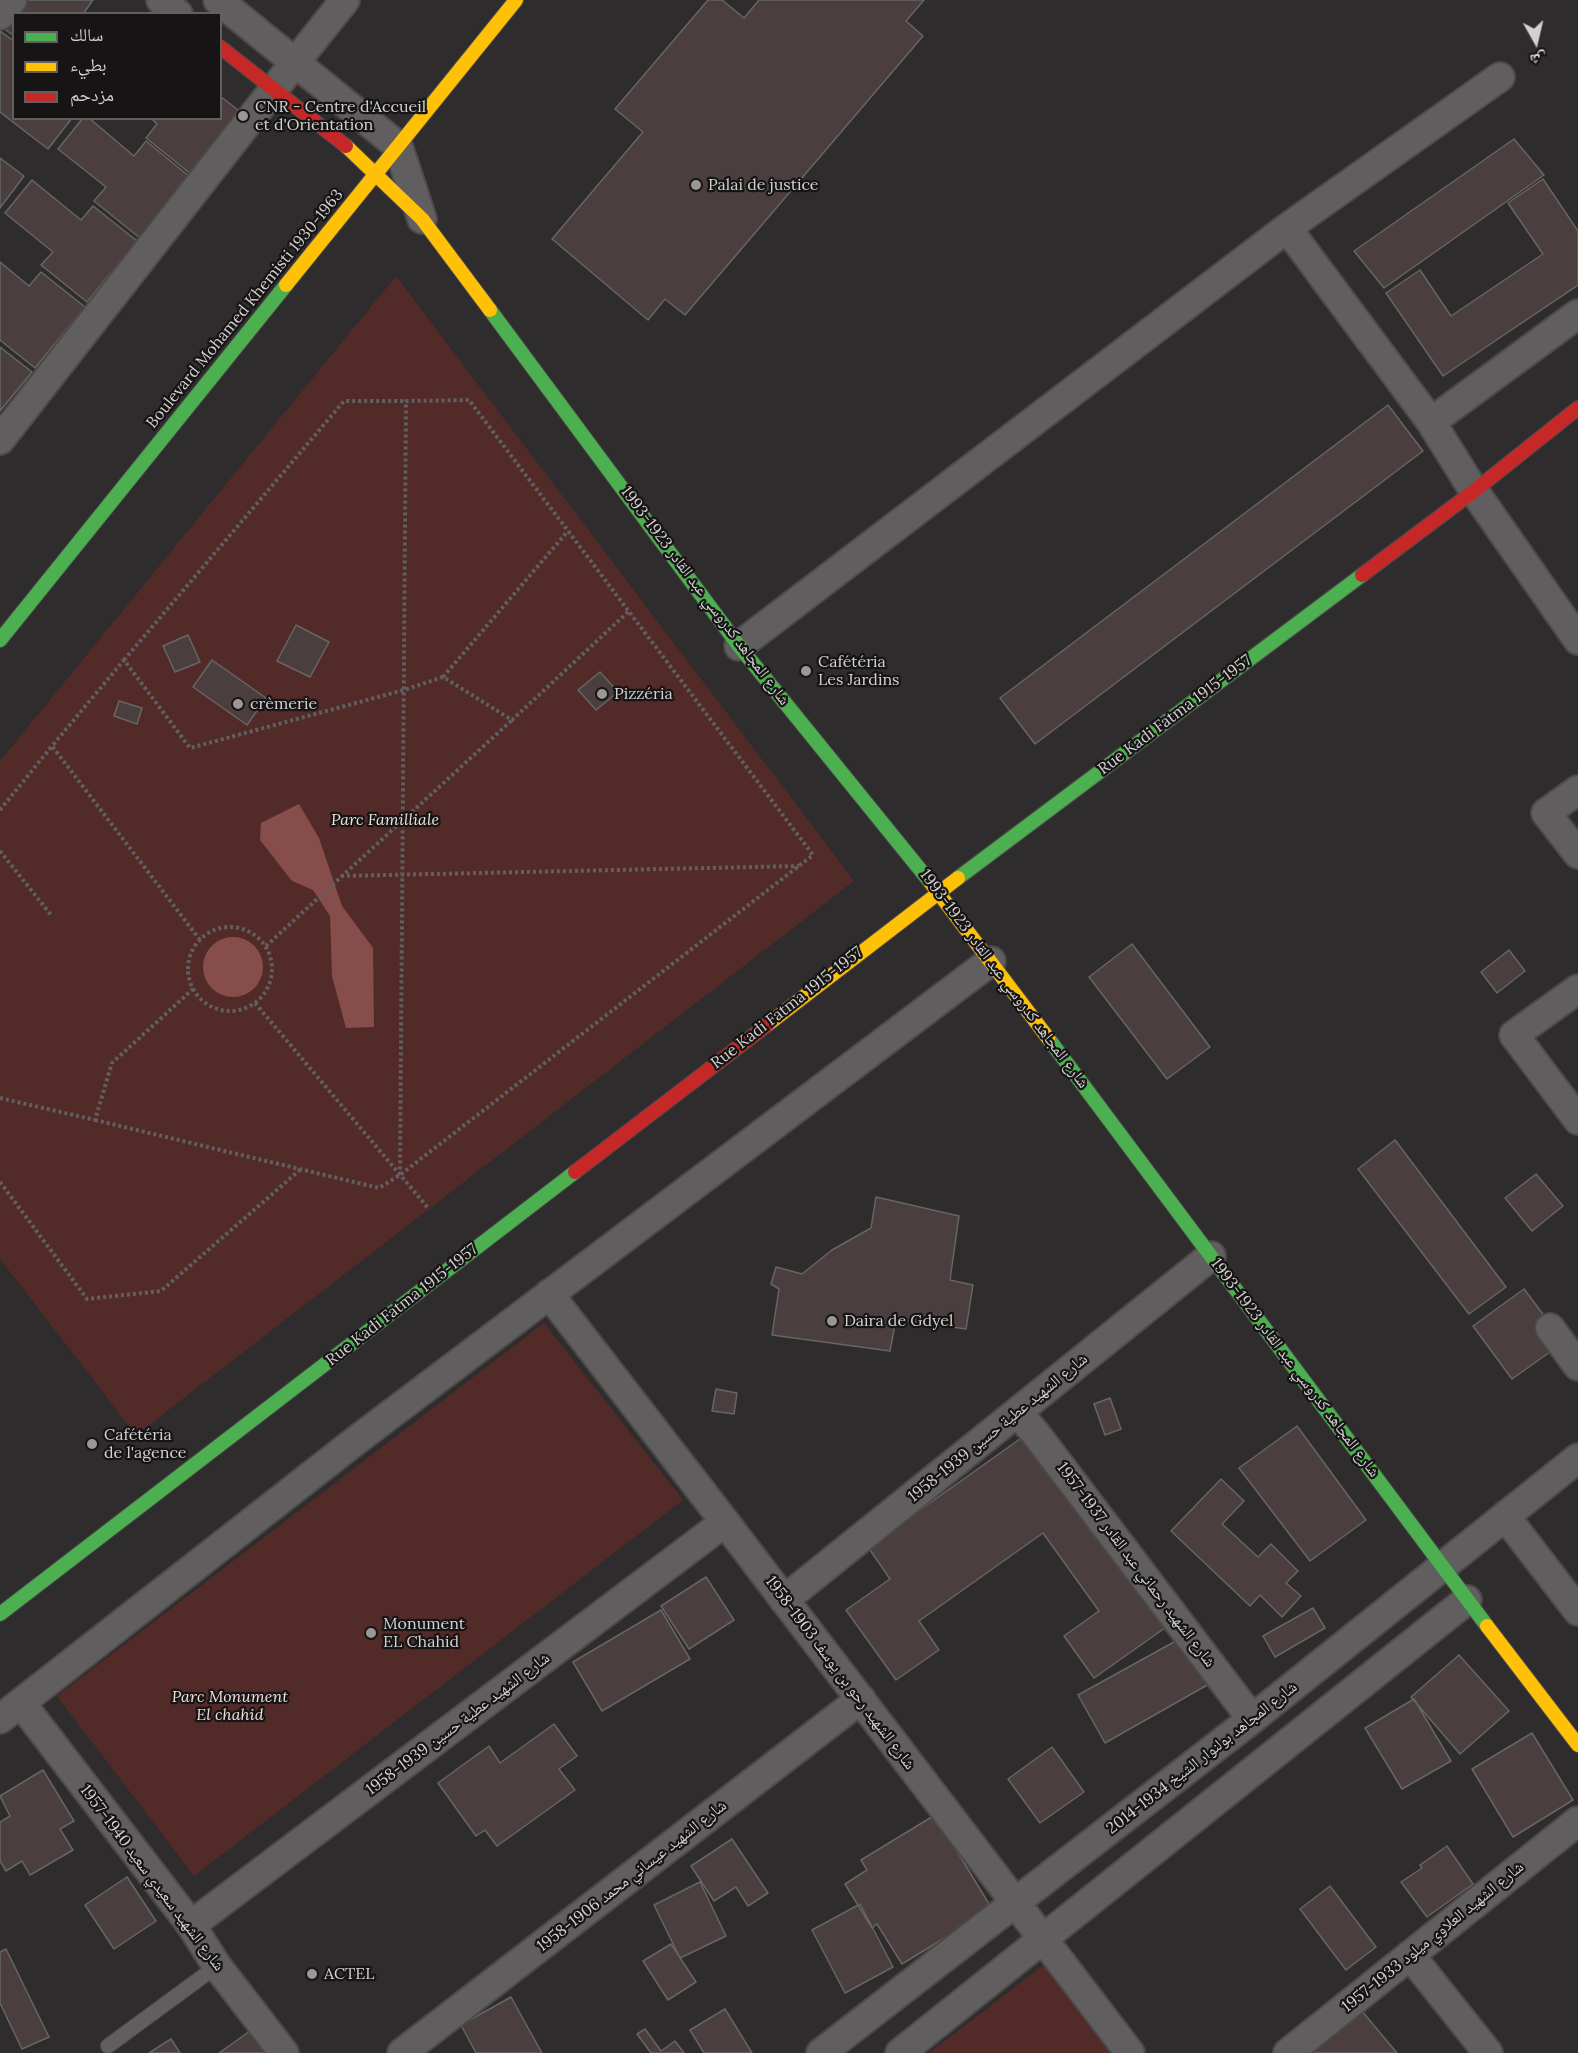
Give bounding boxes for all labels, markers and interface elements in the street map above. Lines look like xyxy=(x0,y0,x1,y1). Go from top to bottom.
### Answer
legend xyxy=(12,12,222,120)
north arrow xyxy=(1506,12,1566,72)
text: سالك xyxy=(70,23,103,46)
text: ش xyxy=(1529,49,1548,71)
text: بطيء xyxy=(70,53,107,76)
text: مزدحم xyxy=(70,83,114,106)
place label: CNR - Centre d'Accueil et d'Orientation xyxy=(255,97,426,135)
marker: CNR - Centre d'Accueil et d'Orientation xyxy=(236,109,250,123)
place label: Palai de justice xyxy=(708,175,819,195)
marker: Palai de justice xyxy=(689,178,703,192)
street label: Boulevard Mohamed Khemisti 1930-1963 xyxy=(143,186,347,432)
street label: شارع المجاهد كدروسي عبد القادر 1923-1993 xyxy=(616,483,794,709)
street label: Rue Kadi Fatma 1915-1957 xyxy=(1094,651,1256,779)
place label: Cafétéria Les Jardins xyxy=(818,652,900,690)
marker: Cafétéria Les Jardins xyxy=(799,664,813,678)
place label: Pizzéria xyxy=(614,684,673,704)
marker: Pizzéria xyxy=(595,687,609,701)
place label: crèmerie xyxy=(250,694,317,714)
marker: crèmerie xyxy=(231,697,245,711)
park label: Parc Familliale xyxy=(331,810,439,830)
street label: شارع المجاهد كدروسي عبد القادر 1923-1993 xyxy=(915,866,1093,1092)
street label: Rue Kadi Fatma 1915-1957 xyxy=(707,943,867,1073)
street label: Rue Kadi Fatma 1915-1957 xyxy=(322,1240,482,1370)
street label: شارع المجاهد كدروسي عبد القادر 1923-1993 xyxy=(1206,1255,1384,1481)
place label: Daira de Gdyel xyxy=(844,1311,953,1331)
marker: Daira de Gdyel xyxy=(825,1314,839,1328)
street label: شارع الشهيد عطية حسين 1939-1958 xyxy=(904,1350,1092,1506)
place label: Cafétéria de l'agence xyxy=(104,1425,186,1463)
marker: Cafétéria de l'agence xyxy=(85,1437,99,1451)
street label: شارع الشهيد رحماني عبد القادر 1937-1957 xyxy=(1053,1459,1219,1671)
street label: شارع الشهيد رحو بن يوسف 1903-1958 xyxy=(761,1572,919,1774)
place label: Monument EL Chahid xyxy=(383,1614,465,1652)
marker: Monument EL Chahid xyxy=(364,1626,378,1640)
street label: شارع الشهيد عطية حسين 1939-1958 xyxy=(362,1649,554,1799)
street label: شارع المجاهد بولنوار الشيخ 1934-2014 xyxy=(1103,1678,1301,1838)
park label: Parc Monument El chahid xyxy=(172,1687,288,1725)
street label: شارع الشهيد سعيدي سعيد 1940-1957 xyxy=(76,1781,228,1975)
street label: شارع الشهيد عيساني محمد 1906-1958 xyxy=(533,1796,731,1956)
street label: شارع الشهيد العلاوي ميلود 1933-1957 xyxy=(1338,1858,1528,2016)
place label: ACTEL xyxy=(324,1964,375,1984)
marker: ACTEL xyxy=(305,1967,319,1981)

